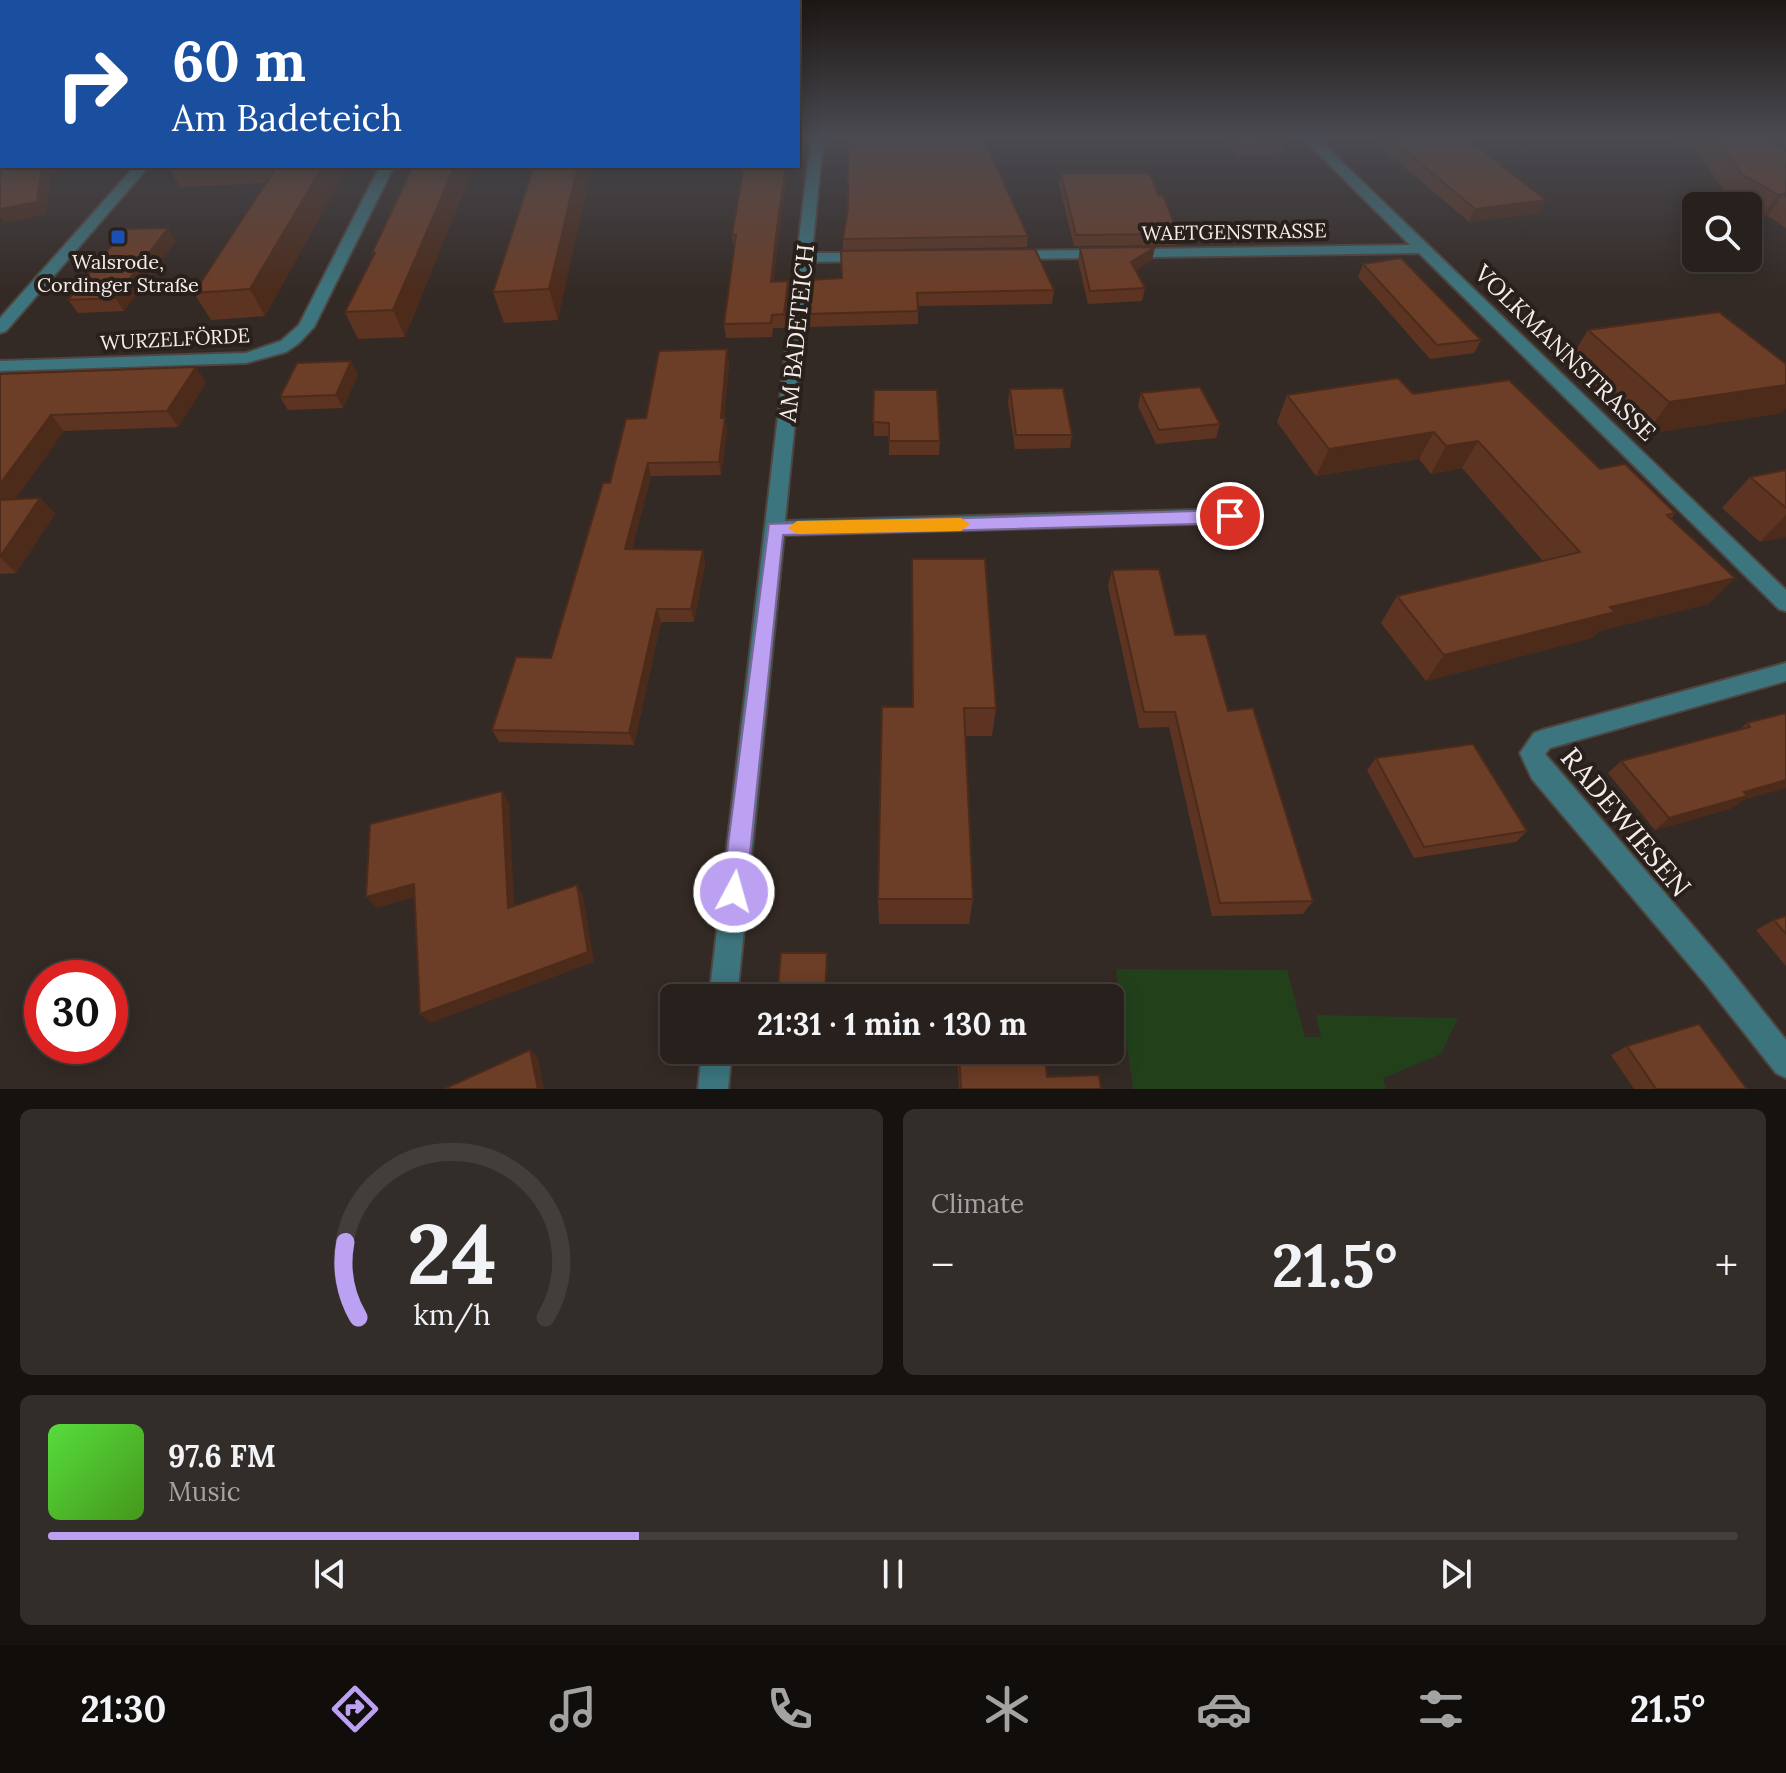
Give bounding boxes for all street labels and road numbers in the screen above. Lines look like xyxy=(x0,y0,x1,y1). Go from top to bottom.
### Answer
street label: WAETGENSTRASSE xyxy=(1141,217,1327,246)
street label: AM BADETEICH xyxy=(772,242,821,424)
street label: VOLKMANNSTRASSE xyxy=(1467,257,1663,447)
street label: WURZELFÖRDE xyxy=(99,322,250,355)
street label: RADEWIESEN xyxy=(1553,740,1699,904)

